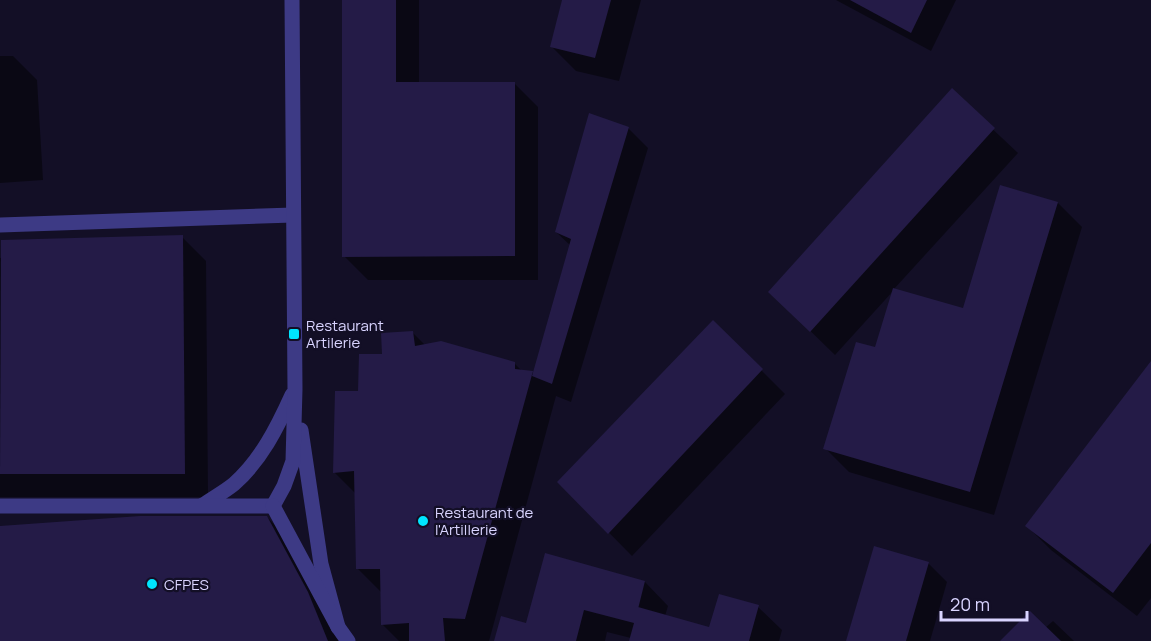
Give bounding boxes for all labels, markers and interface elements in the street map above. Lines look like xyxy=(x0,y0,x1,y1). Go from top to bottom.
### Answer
place label: Restaurant Artilerie xyxy=(306,315,384,353)
marker: Restaurant Artilerie xyxy=(287,327,301,341)
place label: Restaurant de l'Artillerie xyxy=(435,502,534,540)
marker: Restaurant de l'Artillerie xyxy=(416,514,430,528)
place label: CFPES xyxy=(164,574,209,595)
marker: CFPES xyxy=(145,577,159,591)
scale bar xyxy=(941,584,1026,622)
text: 20 m xyxy=(950,592,990,616)

